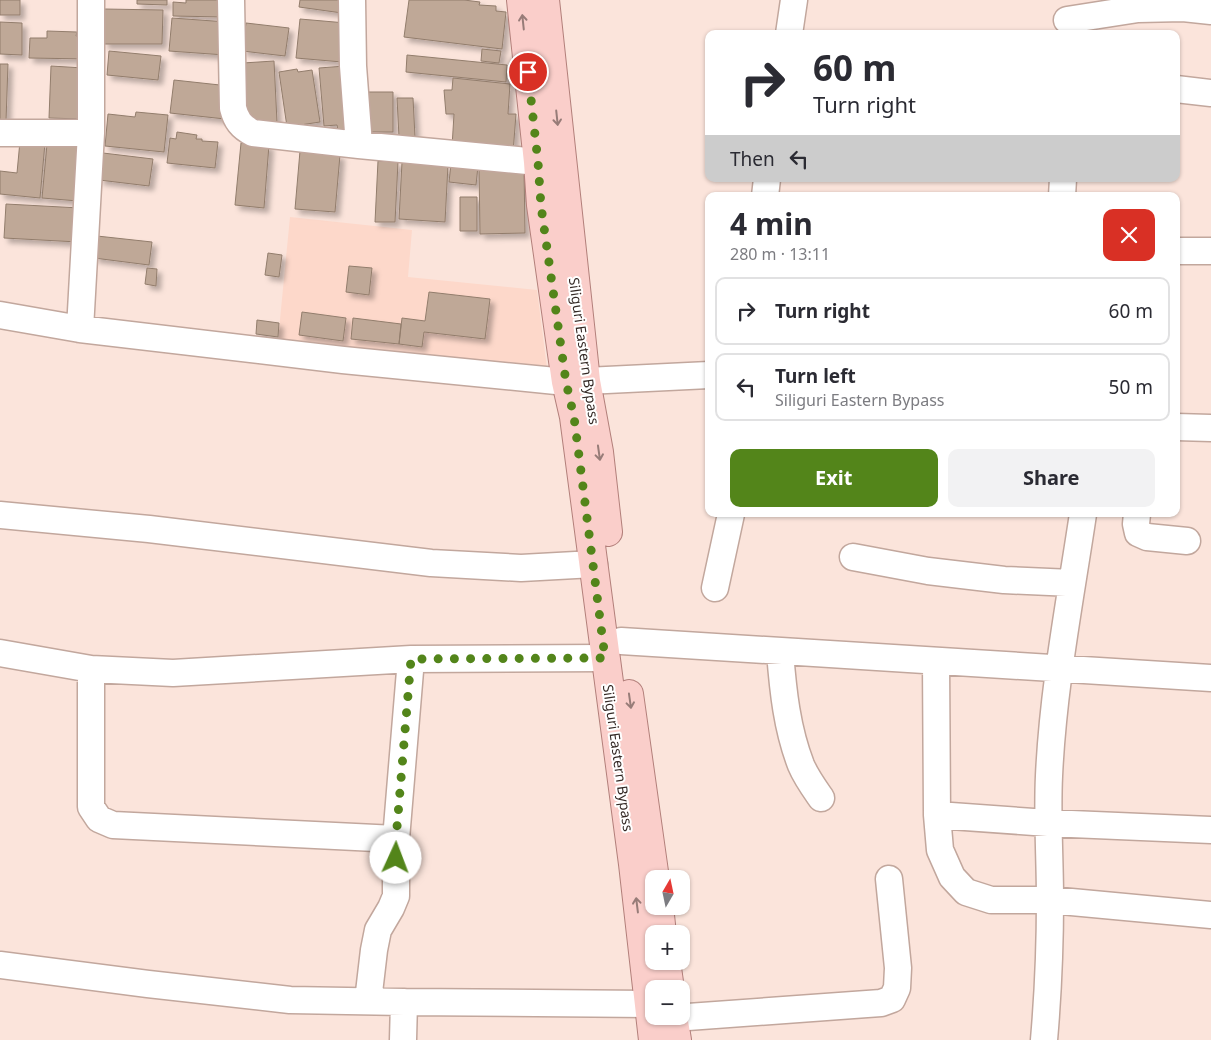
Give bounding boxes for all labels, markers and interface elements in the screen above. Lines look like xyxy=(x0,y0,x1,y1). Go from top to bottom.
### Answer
one-way arrow xyxy=(518,14,528,30)
text: 60 m xyxy=(813,44,896,91)
icon: right xyxy=(730,50,795,115)
pin xyxy=(507,51,549,93)
icon: arrive xyxy=(514,58,542,86)
text: Turn right xyxy=(813,89,916,119)
one-way arrow xyxy=(552,110,562,126)
icon: left xyxy=(785,145,813,173)
text: Then xyxy=(730,146,775,172)
text: 4 min xyxy=(730,203,813,244)
button: close xyxy=(1103,209,1155,261)
text: 280 m · 13:11 xyxy=(730,243,830,265)
street label: Siliguri Eastern Bypass xyxy=(565,276,604,426)
icon: right xyxy=(732,297,760,325)
text: Turn right xyxy=(775,298,870,324)
text: 60 m xyxy=(1109,298,1153,324)
text: Turn left xyxy=(775,363,856,389)
icon: left xyxy=(732,373,760,401)
text: 50 m xyxy=(1109,374,1153,400)
text: Siliguri Eastern Bypass xyxy=(775,389,945,411)
one-way arrow xyxy=(594,445,604,461)
button: Exit xyxy=(730,449,938,507)
button: Share xyxy=(948,449,1155,507)
street label: Siliguri Eastern Bypass xyxy=(599,683,638,833)
one-way arrow xyxy=(625,693,635,709)
position arrow xyxy=(369,831,421,883)
north arrow xyxy=(645,870,690,915)
map controls xyxy=(645,870,690,1025)
one-way arrow xyxy=(632,897,642,913)
button: + xyxy=(645,925,690,970)
button: − xyxy=(645,980,690,1025)

